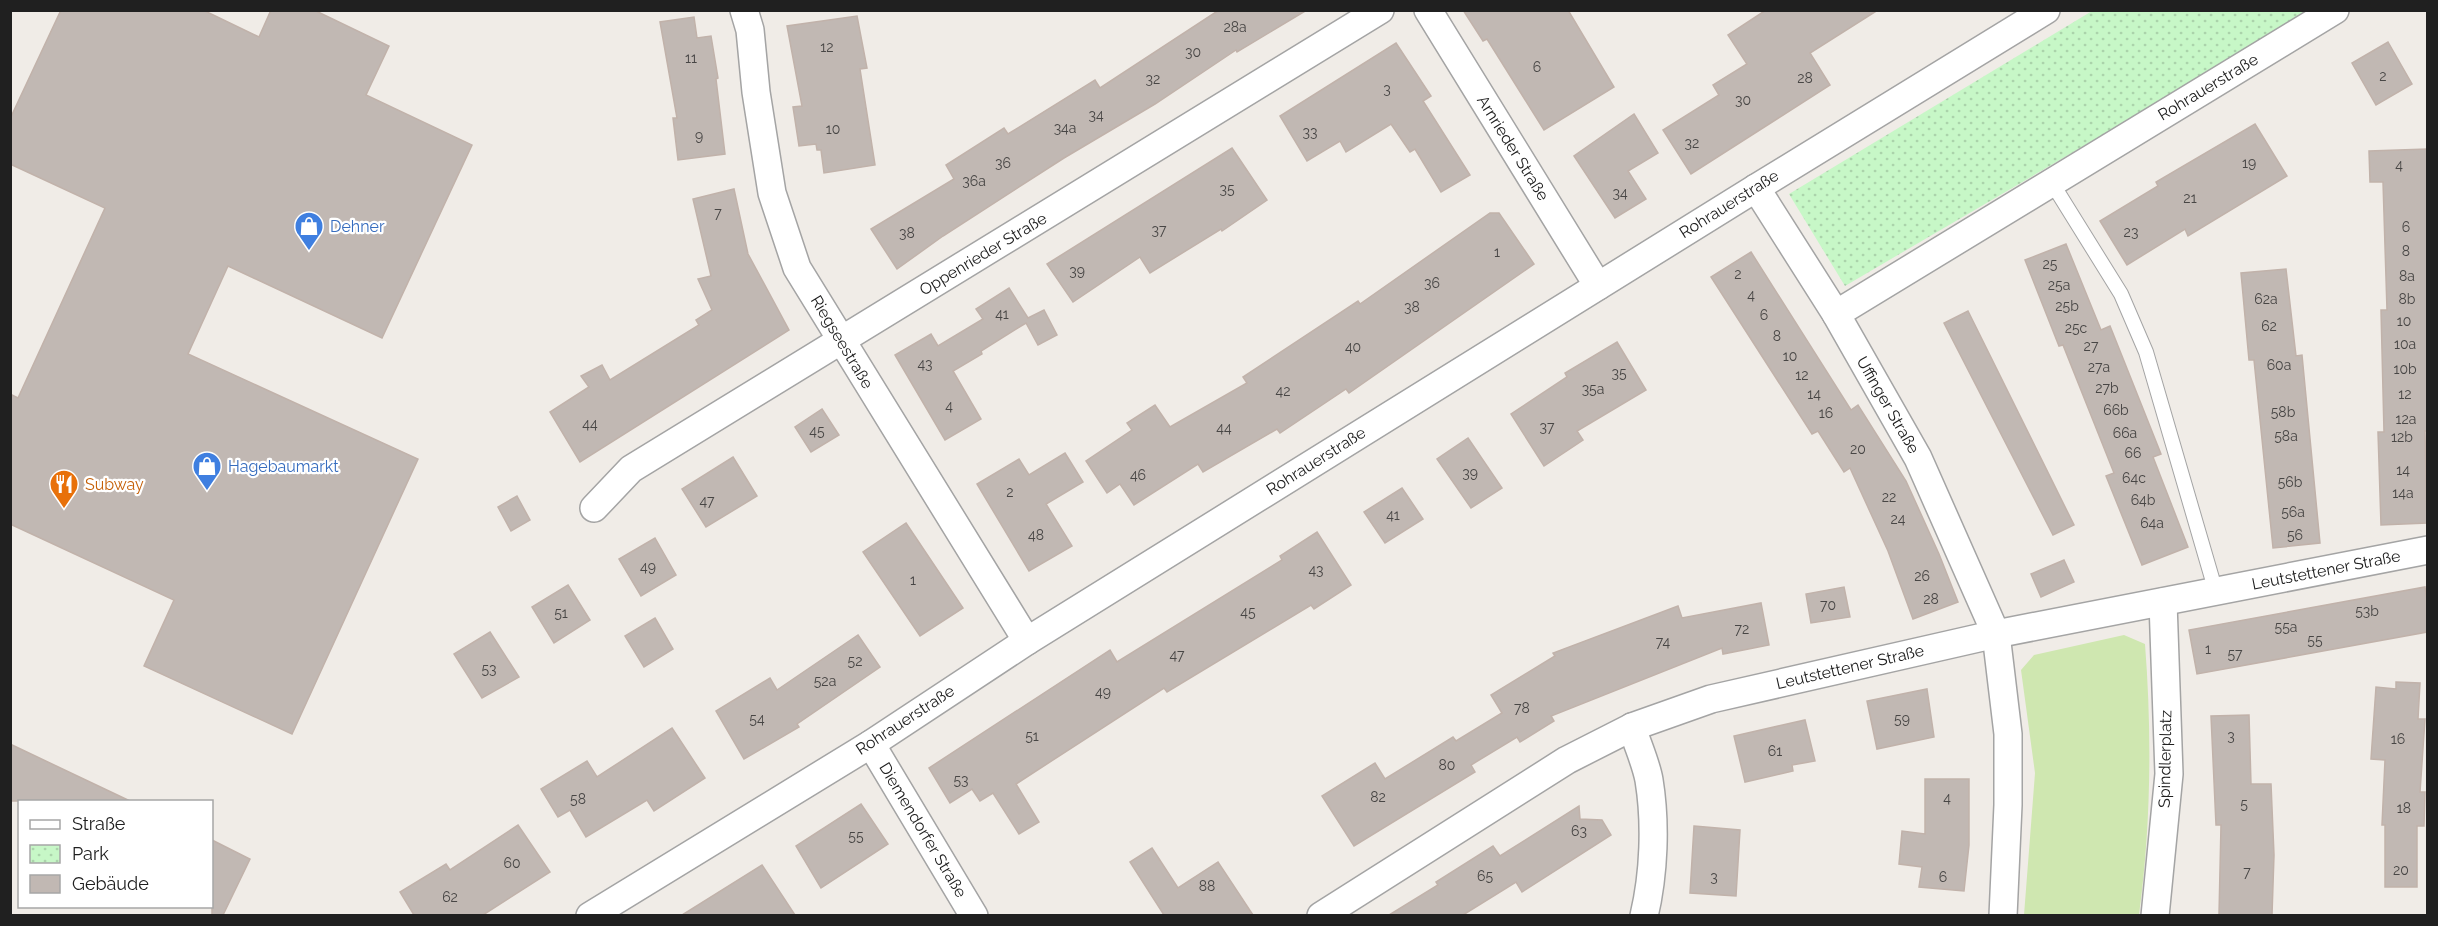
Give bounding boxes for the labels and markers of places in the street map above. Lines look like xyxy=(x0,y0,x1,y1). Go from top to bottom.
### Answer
shop icon: Dehner xyxy=(293,210,325,252)
place label: Dehner xyxy=(330,217,385,236)
shop icon: Hagebaumarkt xyxy=(191,450,223,492)
place label: Hagebaumarkt xyxy=(228,457,339,476)
restaurant icon: Subway xyxy=(48,468,80,510)
place label: Subway xyxy=(85,475,144,494)

